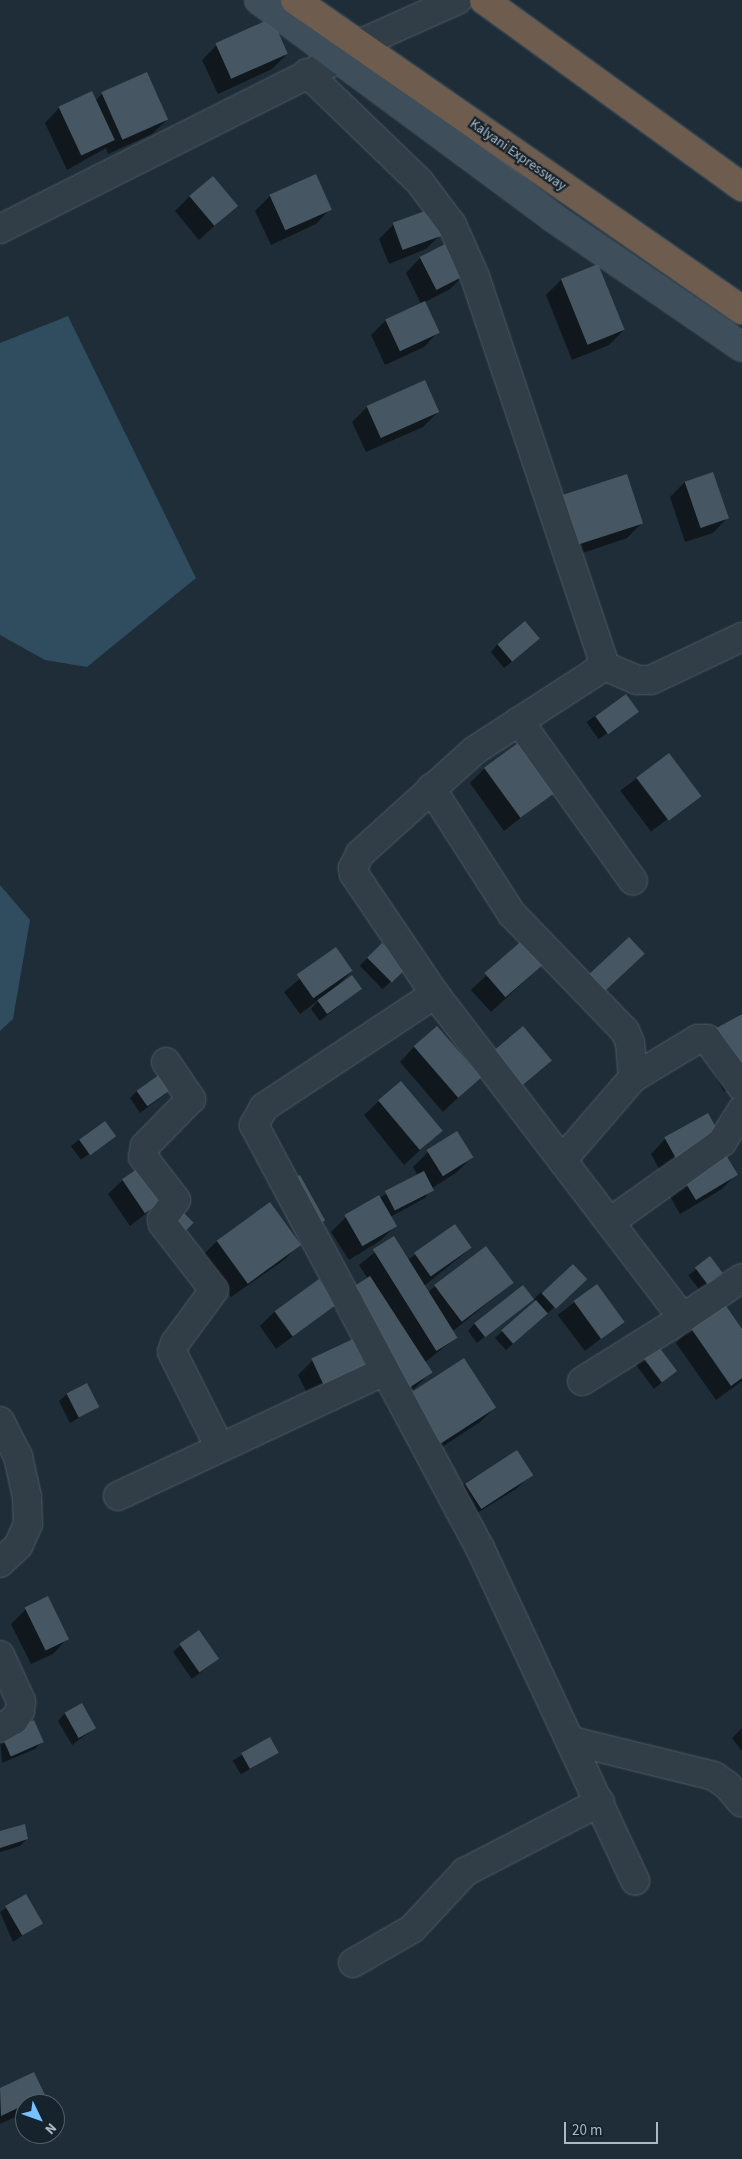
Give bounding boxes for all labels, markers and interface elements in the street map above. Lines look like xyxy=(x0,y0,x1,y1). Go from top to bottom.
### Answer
street label: Kalyani Expressway xyxy=(467,115,569,195)
north arrow xyxy=(15,2094,65,2144)
scale bar xyxy=(567,2112,661,2144)
text: N xyxy=(40,2118,61,2139)
text: 20 m xyxy=(572,2120,602,2141)

